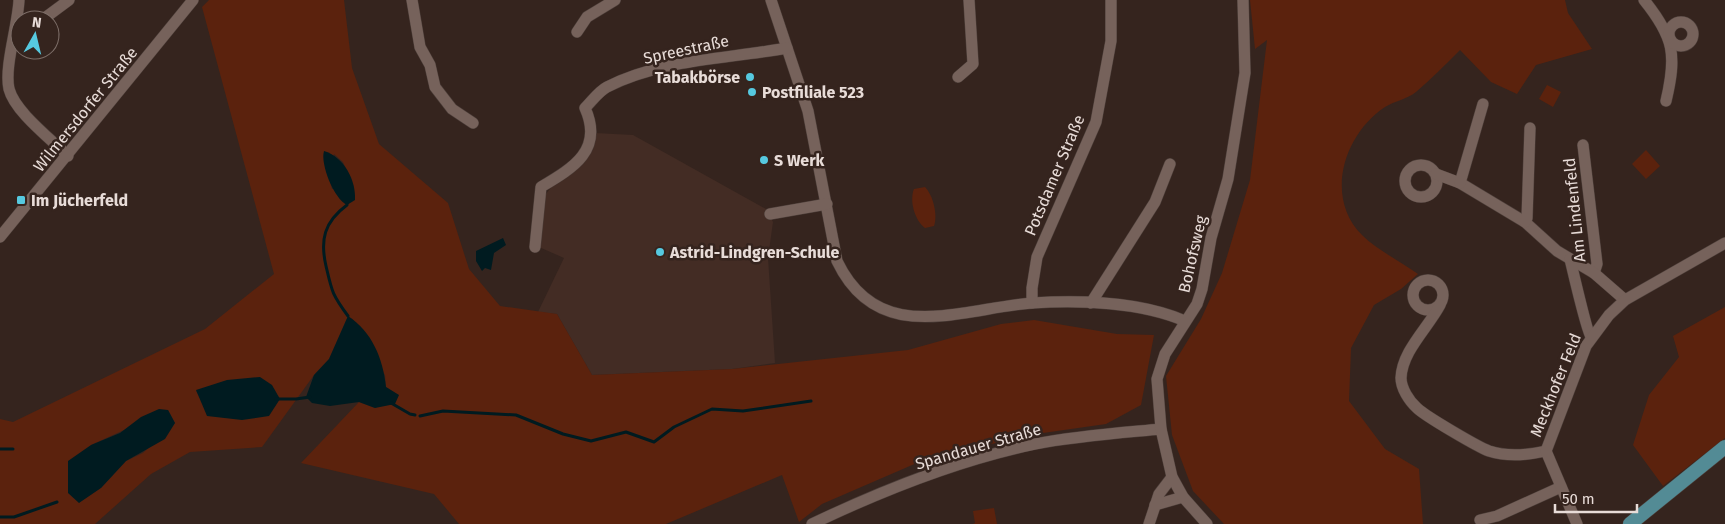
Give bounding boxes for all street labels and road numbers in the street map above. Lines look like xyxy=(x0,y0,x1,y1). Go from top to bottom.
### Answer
street label: Spreestraße xyxy=(642,31,731,68)
street label: Wilmersdorfer Straße xyxy=(29,43,141,175)
street label: Potsdamer Straße xyxy=(1020,112,1089,239)
street label: Am Lindenfeld xyxy=(1560,157,1589,263)
street label: Bohofsweg xyxy=(1174,213,1211,295)
street label: Meckhofer Feld xyxy=(1526,331,1585,440)
street label: Spandauer Straße xyxy=(913,419,1043,474)

